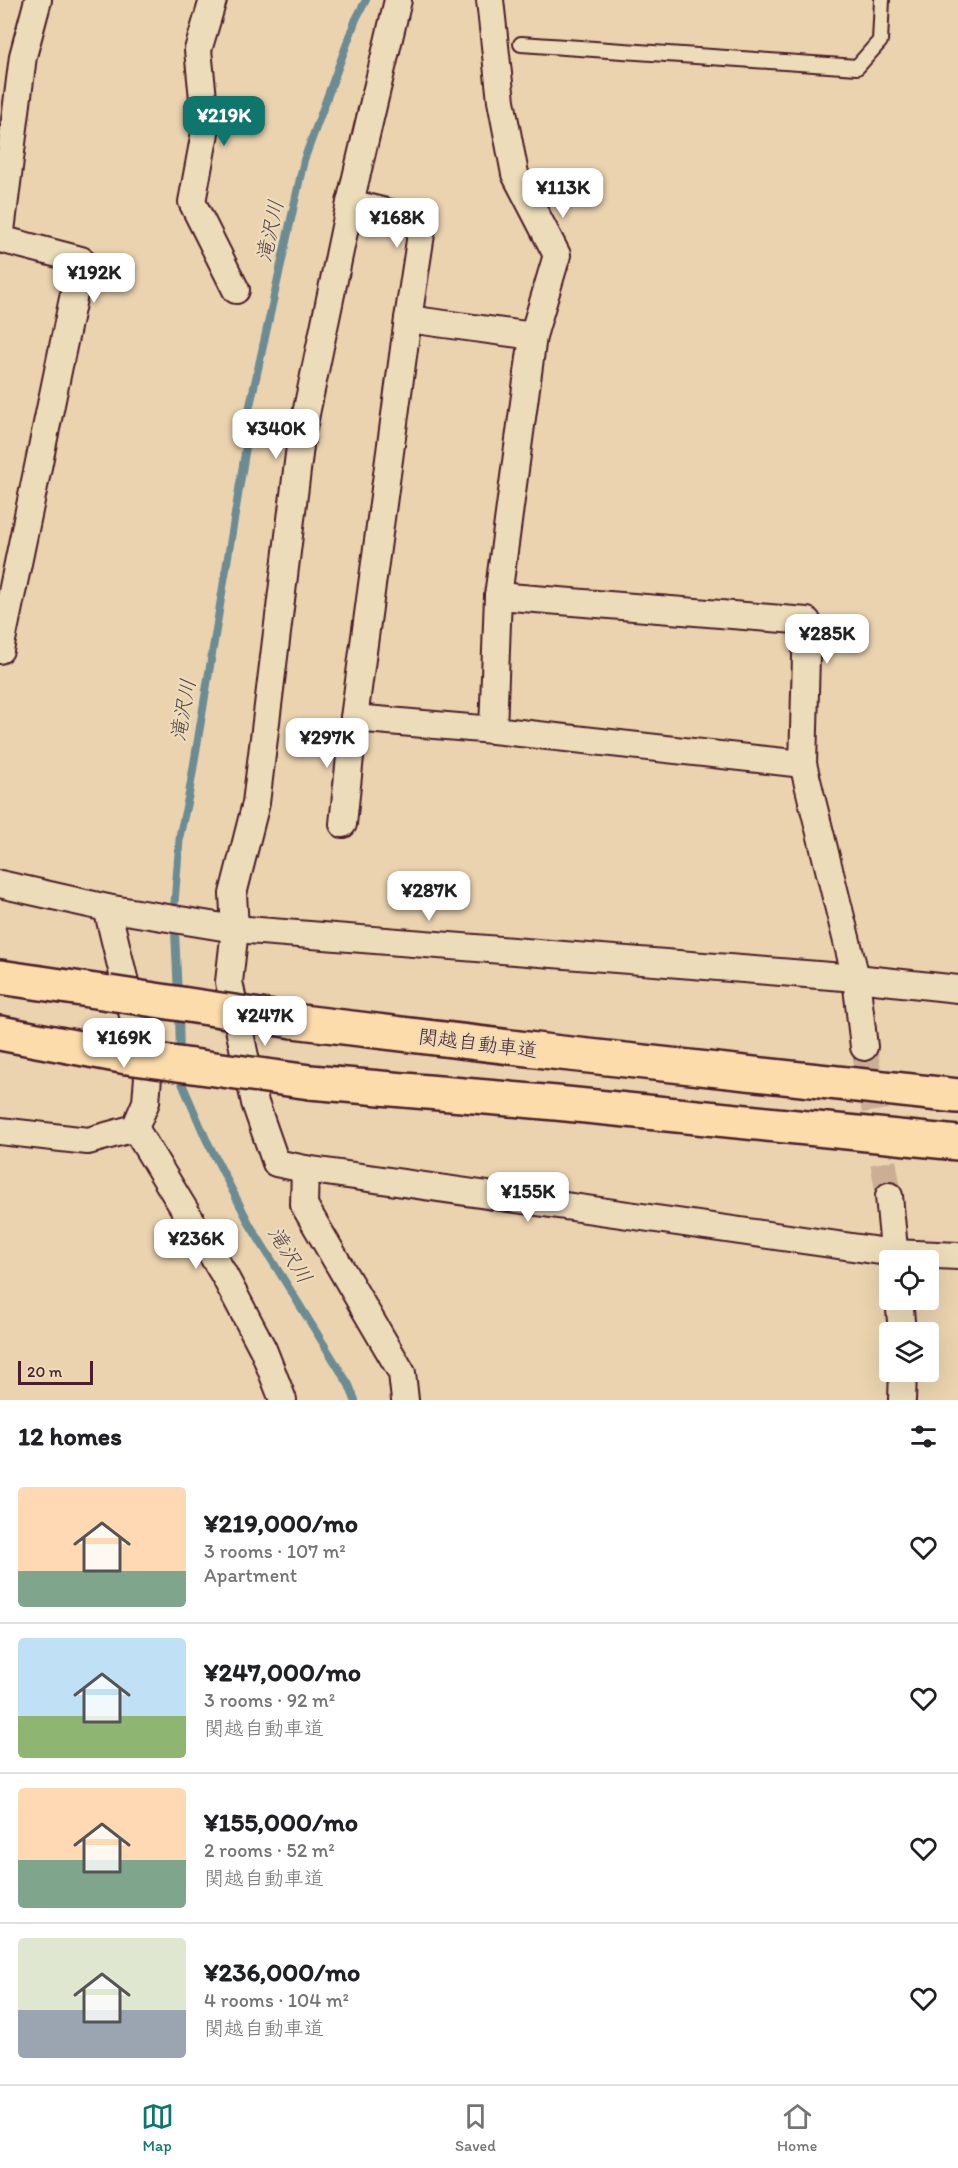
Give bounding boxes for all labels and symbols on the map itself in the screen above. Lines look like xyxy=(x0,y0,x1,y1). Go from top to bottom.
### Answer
pin: ¥219K xyxy=(182,96,266,147)
pin: ¥113K xyxy=(521,168,605,219)
water label: 滝沢川 xyxy=(251,197,288,264)
pin: ¥168K xyxy=(355,198,439,249)
pin: ¥192K xyxy=(52,253,136,304)
pin: ¥340K xyxy=(234,409,318,460)
pin: ¥285K xyxy=(785,614,869,665)
water label: 滝沢川 xyxy=(165,677,200,743)
pin: ¥297K xyxy=(285,718,369,769)
pin: ¥287K xyxy=(387,871,471,922)
pin: ¥247K xyxy=(223,996,307,1047)
pin: ¥169K xyxy=(82,1018,166,1069)
street label: 関越自動車道 xyxy=(417,1024,539,1062)
pin: ¥155K xyxy=(486,1172,570,1223)
pin: ¥236K xyxy=(154,1219,238,1270)
water label: 滝沢川 xyxy=(263,1221,318,1288)
scale bar xyxy=(18,1358,93,1386)

